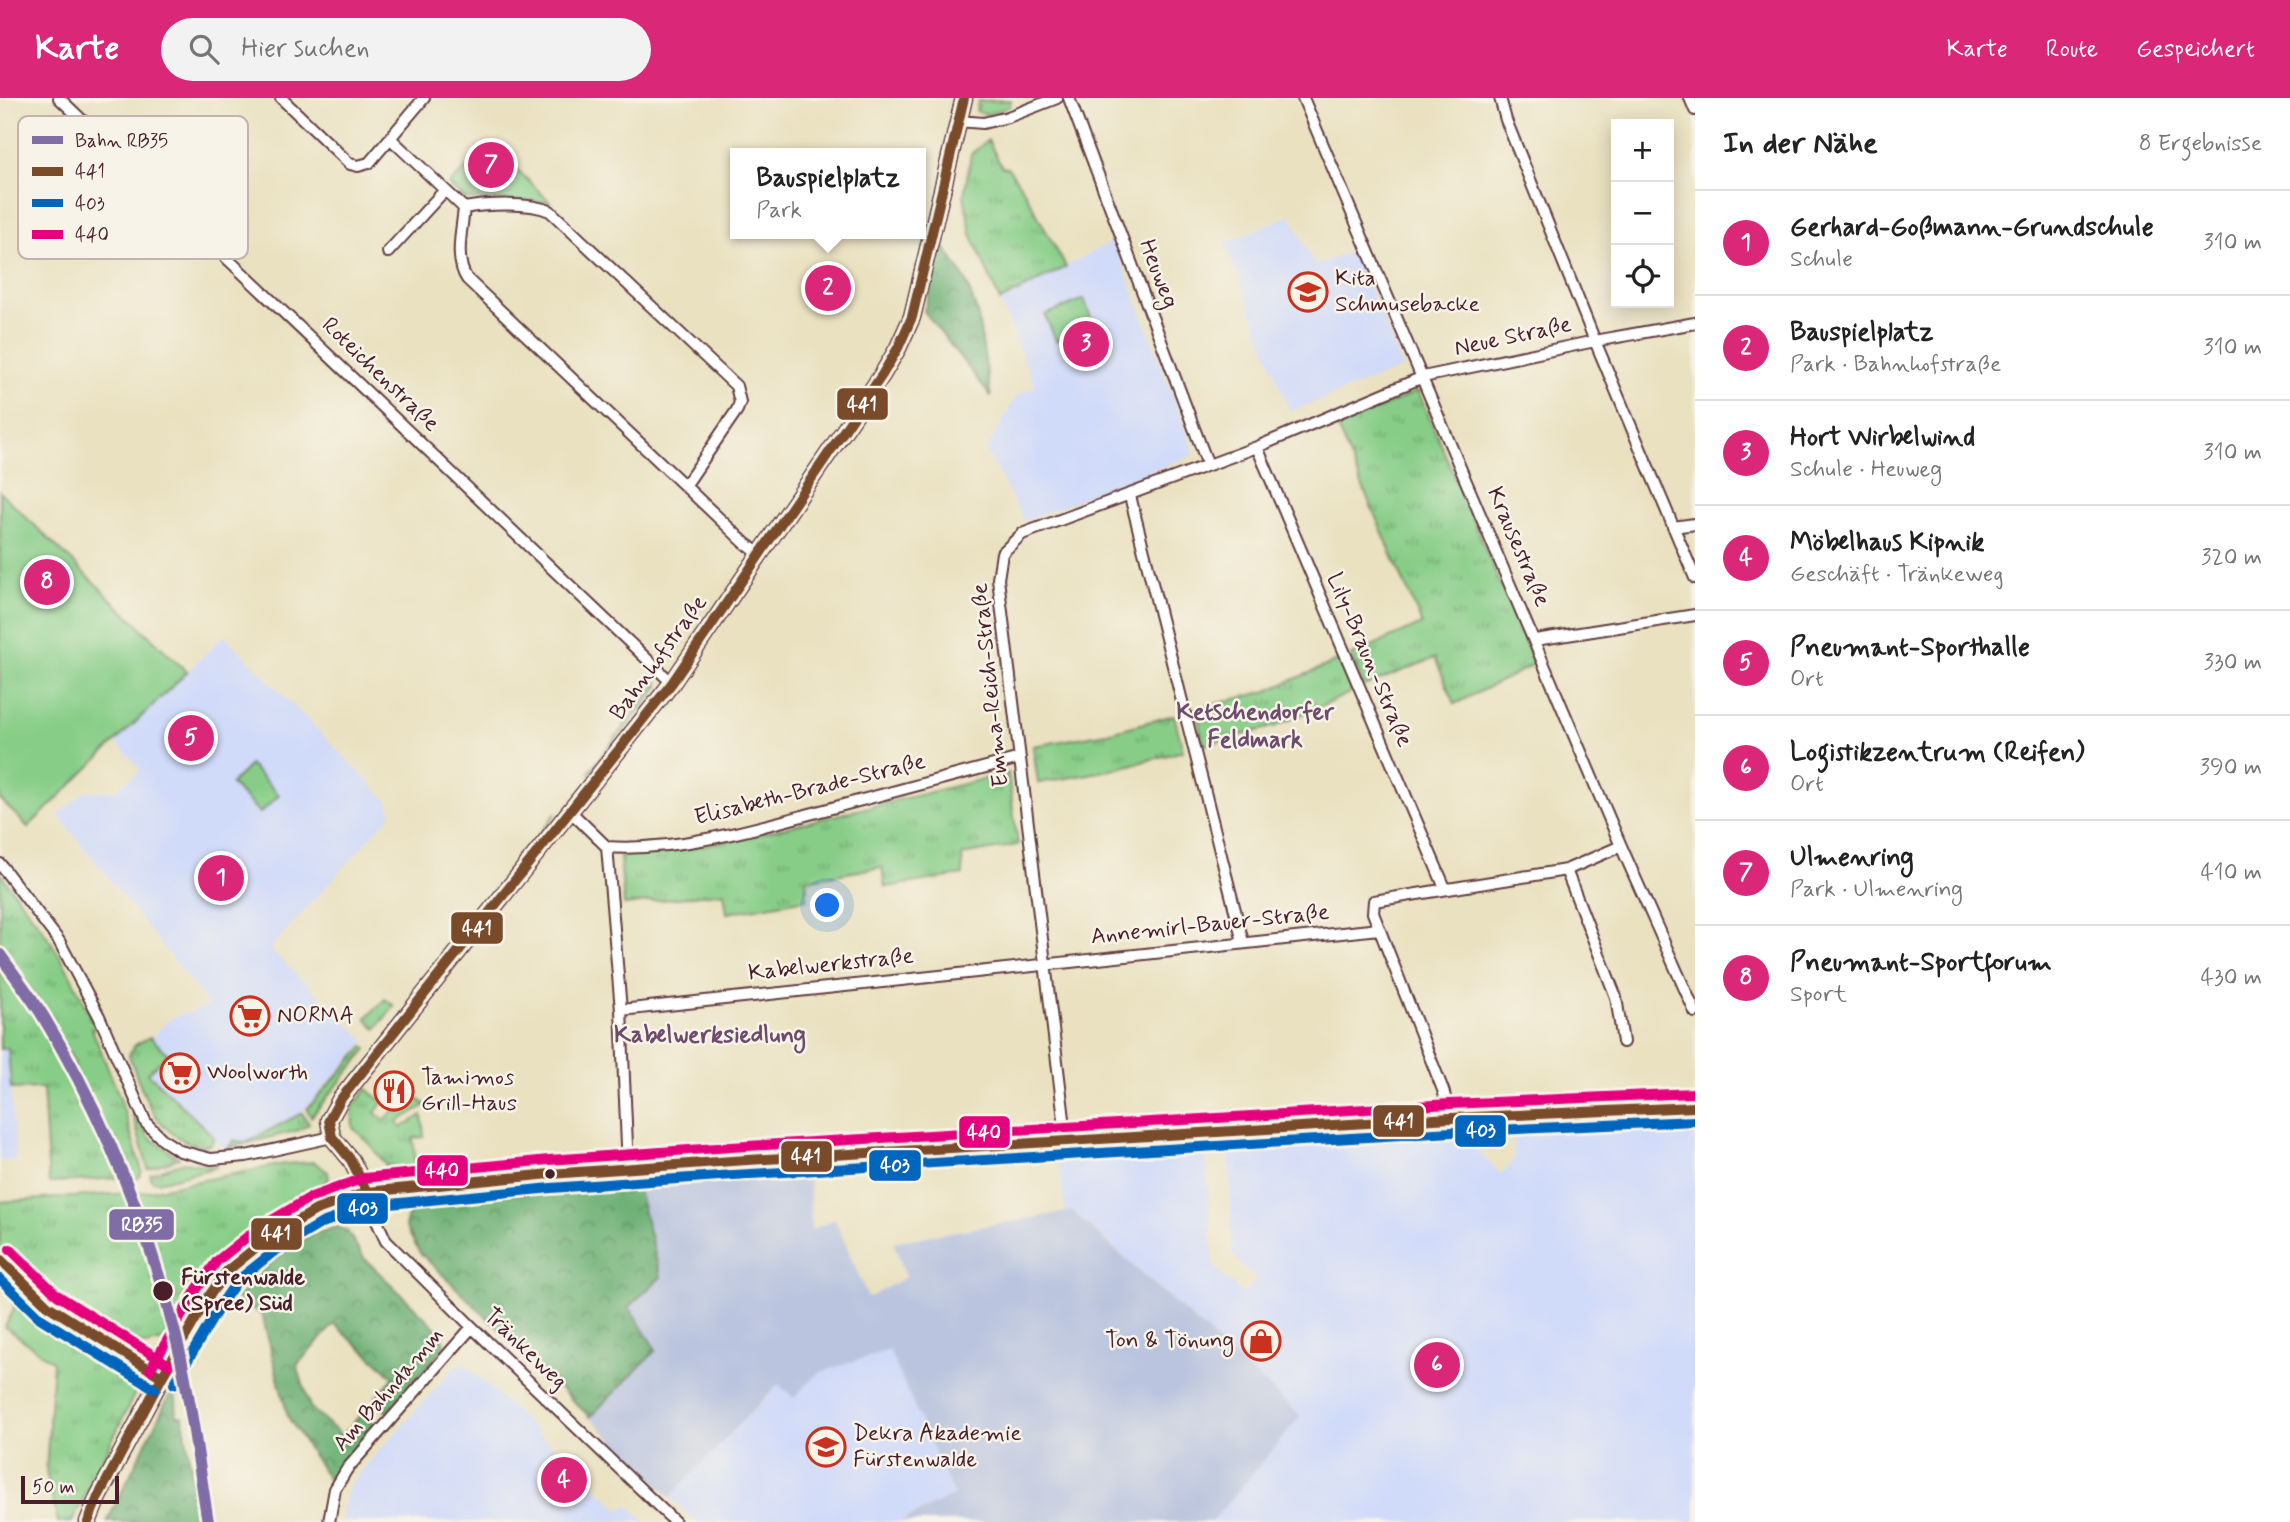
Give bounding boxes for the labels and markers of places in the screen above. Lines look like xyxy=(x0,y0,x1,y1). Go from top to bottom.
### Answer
pin: 7 xyxy=(468,139,514,191)
pin: 2 xyxy=(805,262,851,314)
place label: Kita Schmusebacke xyxy=(1335,264,1480,320)
school or university icon: Kita Schmusebacke xyxy=(1287,271,1329,313)
pin: 3 xyxy=(1063,318,1109,370)
pin: 8 xyxy=(24,556,70,608)
pin: 5 xyxy=(168,712,214,764)
pin: 1 xyxy=(198,852,244,904)
supermarket icon: NORMA xyxy=(229,995,271,1037)
place label: NORMA xyxy=(277,1001,354,1031)
supermarket icon: Woolworth xyxy=(159,1052,201,1094)
place label: Woolworth xyxy=(207,1058,308,1088)
place label: Tamimos Grill-Haus xyxy=(421,1063,517,1119)
restaurant icon: Tamimos Grill-Haus xyxy=(373,1070,415,1112)
unlabelled marker xyxy=(543,1167,557,1181)
place label: Fürstenwalde (Spree) Süd xyxy=(181,1263,305,1319)
marker: Fürstenwalde (Spree) Süd xyxy=(151,1279,175,1303)
shop icon: Ton & Tönung xyxy=(1240,1320,1282,1362)
place label: Ton & Tönung xyxy=(1105,1326,1234,1358)
pin: 6 xyxy=(1414,1339,1460,1391)
place label: Dekra Akademie Fürstenwalde xyxy=(853,1419,1022,1475)
school or university icon: Dekra Akademie Fürstenwalde xyxy=(805,1426,847,1468)
pin: 4 xyxy=(541,1454,587,1506)

